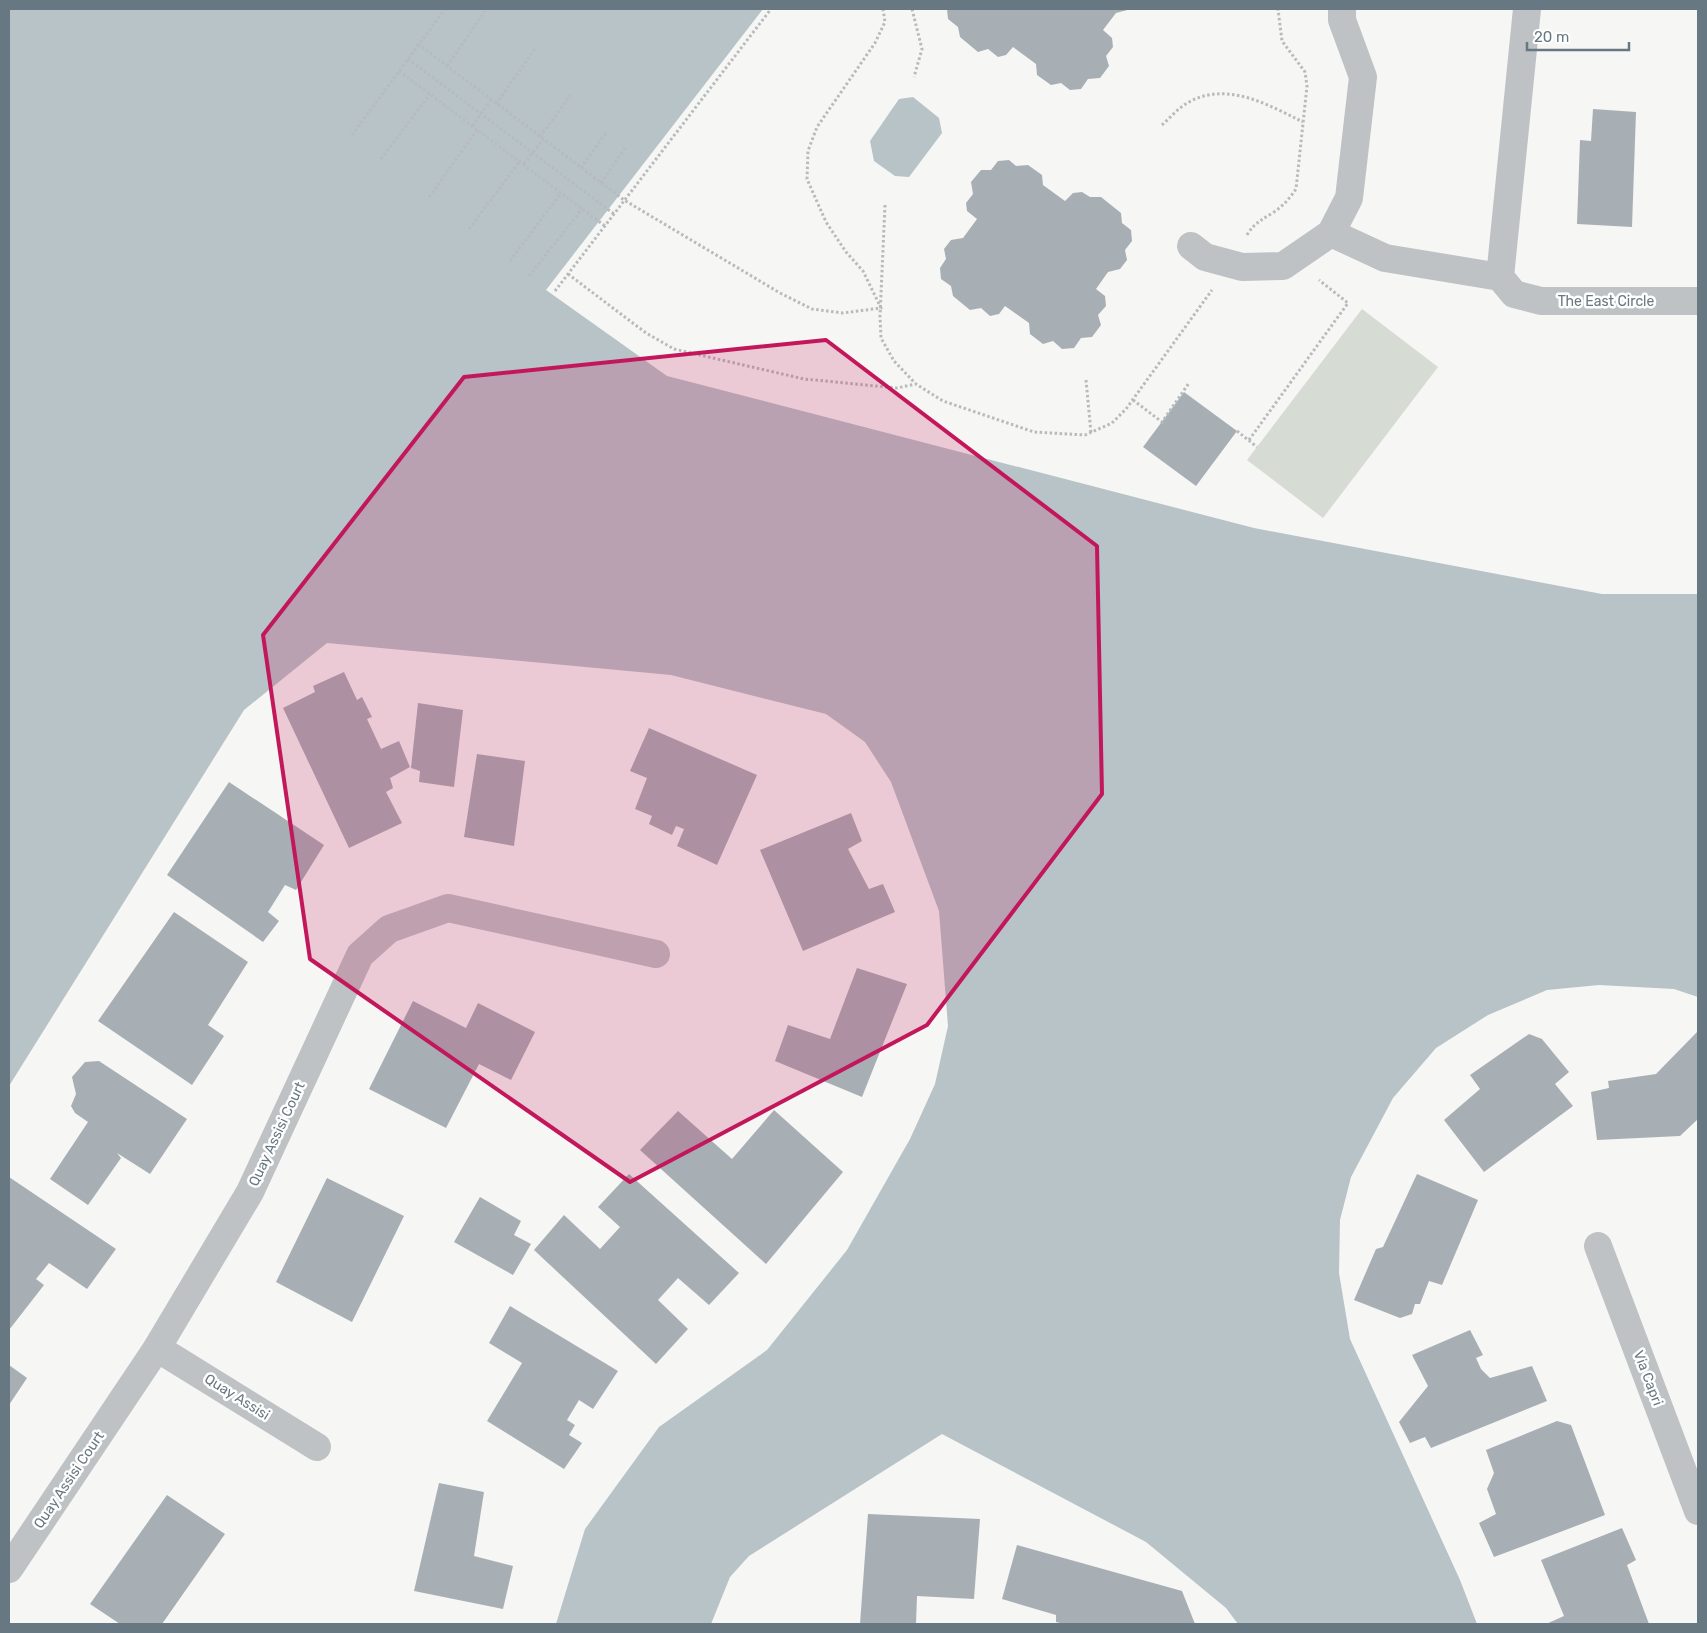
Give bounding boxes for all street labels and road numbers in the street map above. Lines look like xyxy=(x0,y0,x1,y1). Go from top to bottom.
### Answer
street label: The East Circle xyxy=(1558,293,1655,310)
street label: Quay Assisi Court xyxy=(245,1079,309,1189)
street label: Via Capri xyxy=(1630,1348,1666,1408)
street label: Quay Assisi xyxy=(201,1370,273,1424)
street label: Quay Assisi Court xyxy=(30,1428,108,1532)

